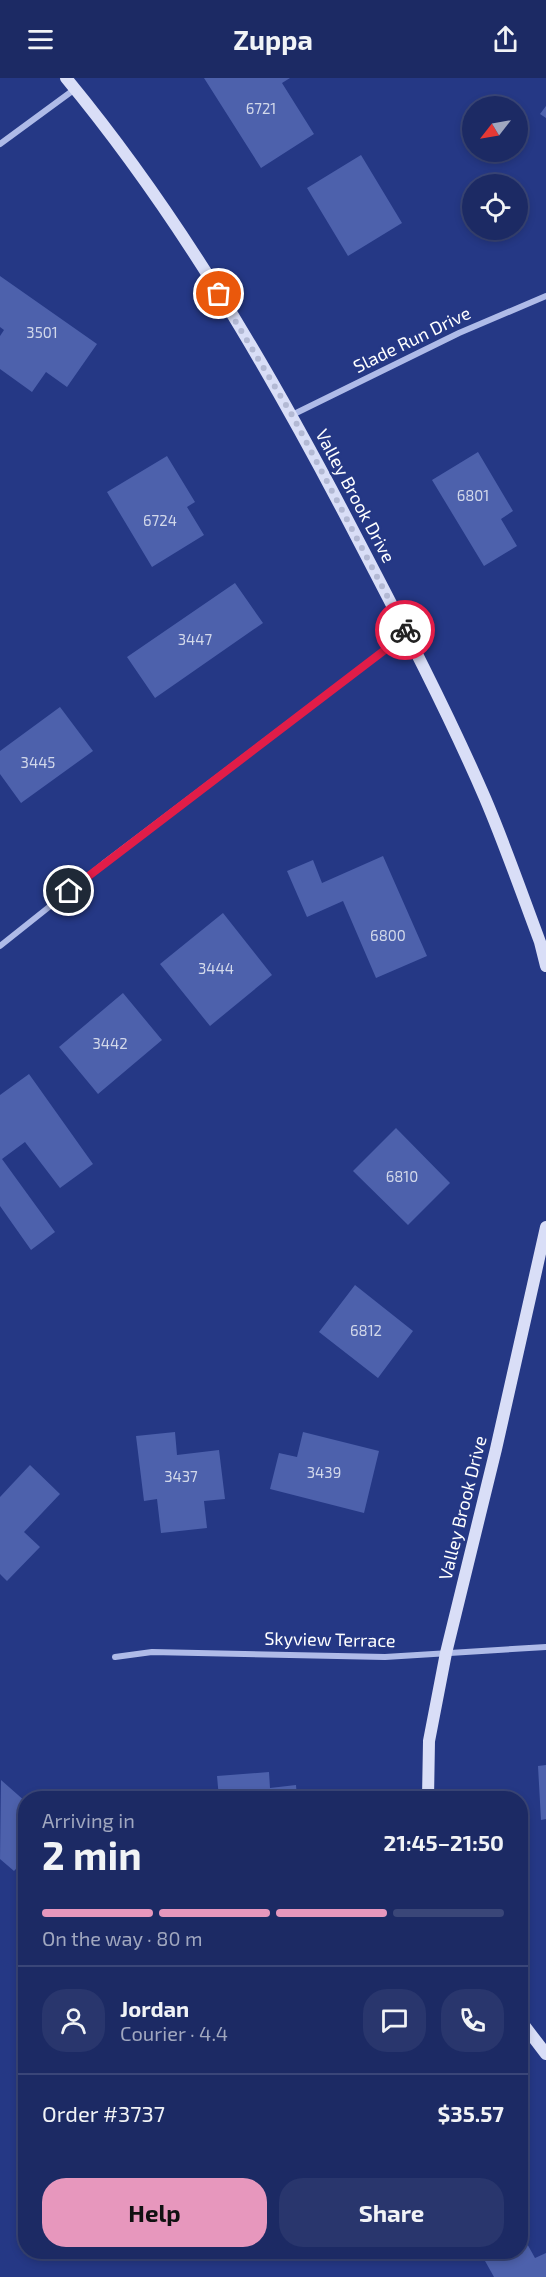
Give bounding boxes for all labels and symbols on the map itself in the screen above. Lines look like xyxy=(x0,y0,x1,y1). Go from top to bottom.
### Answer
north arrow xyxy=(462,96,528,162)
house number: 6721 xyxy=(246,99,276,117)
pin xyxy=(193,268,244,319)
street label: Slade Run Drive xyxy=(349,301,474,377)
house number: 3501 xyxy=(26,323,58,341)
street label: Valley Brook Drive xyxy=(311,425,400,566)
house number: 6801 xyxy=(457,486,489,504)
house number: 6724 xyxy=(143,511,177,529)
courier xyxy=(375,600,435,660)
house number: 3447 xyxy=(178,630,213,648)
house number: 3445 xyxy=(21,753,55,771)
pin xyxy=(43,865,94,916)
house number: 6800 xyxy=(370,926,406,944)
house number: 3444 xyxy=(198,959,234,977)
house number: 3442 xyxy=(92,1034,128,1052)
house number: 6810 xyxy=(386,1167,418,1185)
house number: 6812 xyxy=(350,1321,382,1339)
street label: Valley Brook Drive xyxy=(433,1433,491,1582)
house number: 3439 xyxy=(307,1463,341,1481)
house number: 3437 xyxy=(164,1467,198,1485)
street label: Skyview Terrace xyxy=(264,1627,396,1651)

